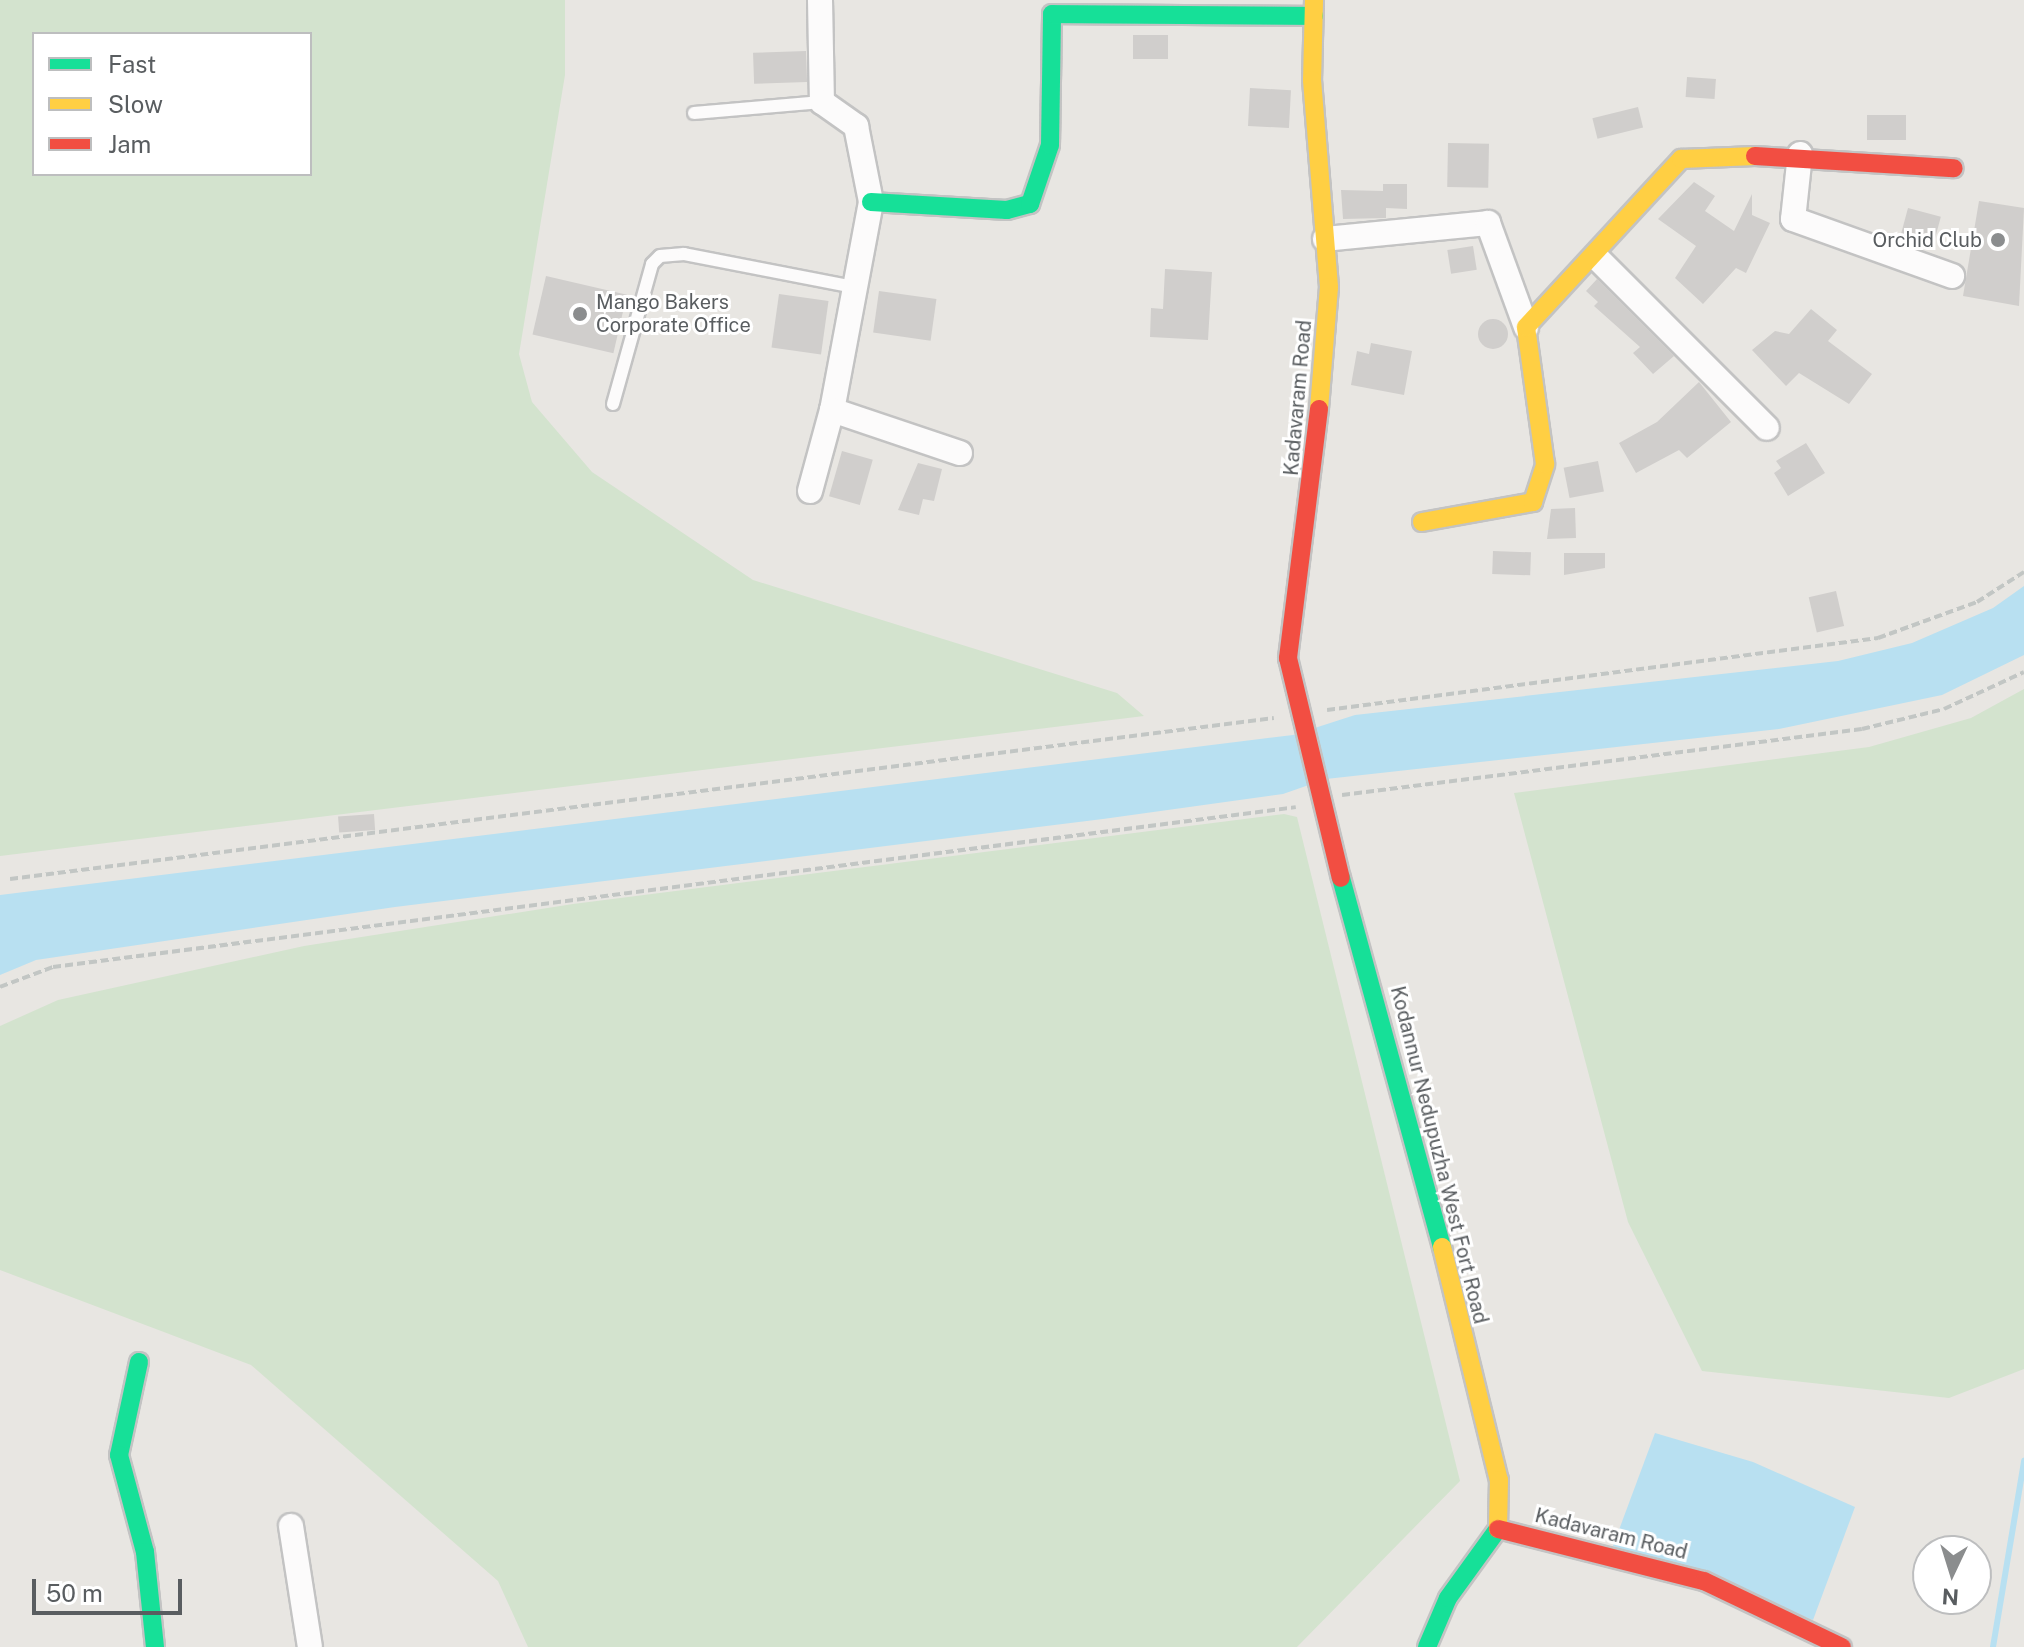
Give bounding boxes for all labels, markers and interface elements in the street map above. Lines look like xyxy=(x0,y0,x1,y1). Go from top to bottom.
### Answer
legend xyxy=(32,32,312,176)
text: Fast xyxy=(108,50,156,78)
text: Slow xyxy=(108,90,163,118)
text: Jam xyxy=(108,130,151,158)
place label: Orchid Club xyxy=(1873,228,1982,252)
marker: Orchid Club xyxy=(1989,231,2007,249)
place label: Mango Bakers Corporate Office xyxy=(596,290,751,337)
marker: Mango Bakers Corporate Office xyxy=(571,305,589,323)
street label: Kadavaram Road xyxy=(1279,319,1317,477)
street label: Kodannur Nedupuzha West Fort Road xyxy=(1385,983,1493,1327)
street label: Kadavaram Road xyxy=(1532,1503,1690,1565)
north arrow xyxy=(1912,1535,1992,1615)
scale bar xyxy=(36,1563,186,1613)
text: 50 m xyxy=(46,1579,103,1607)
text: N xyxy=(1941,1583,1960,1611)

